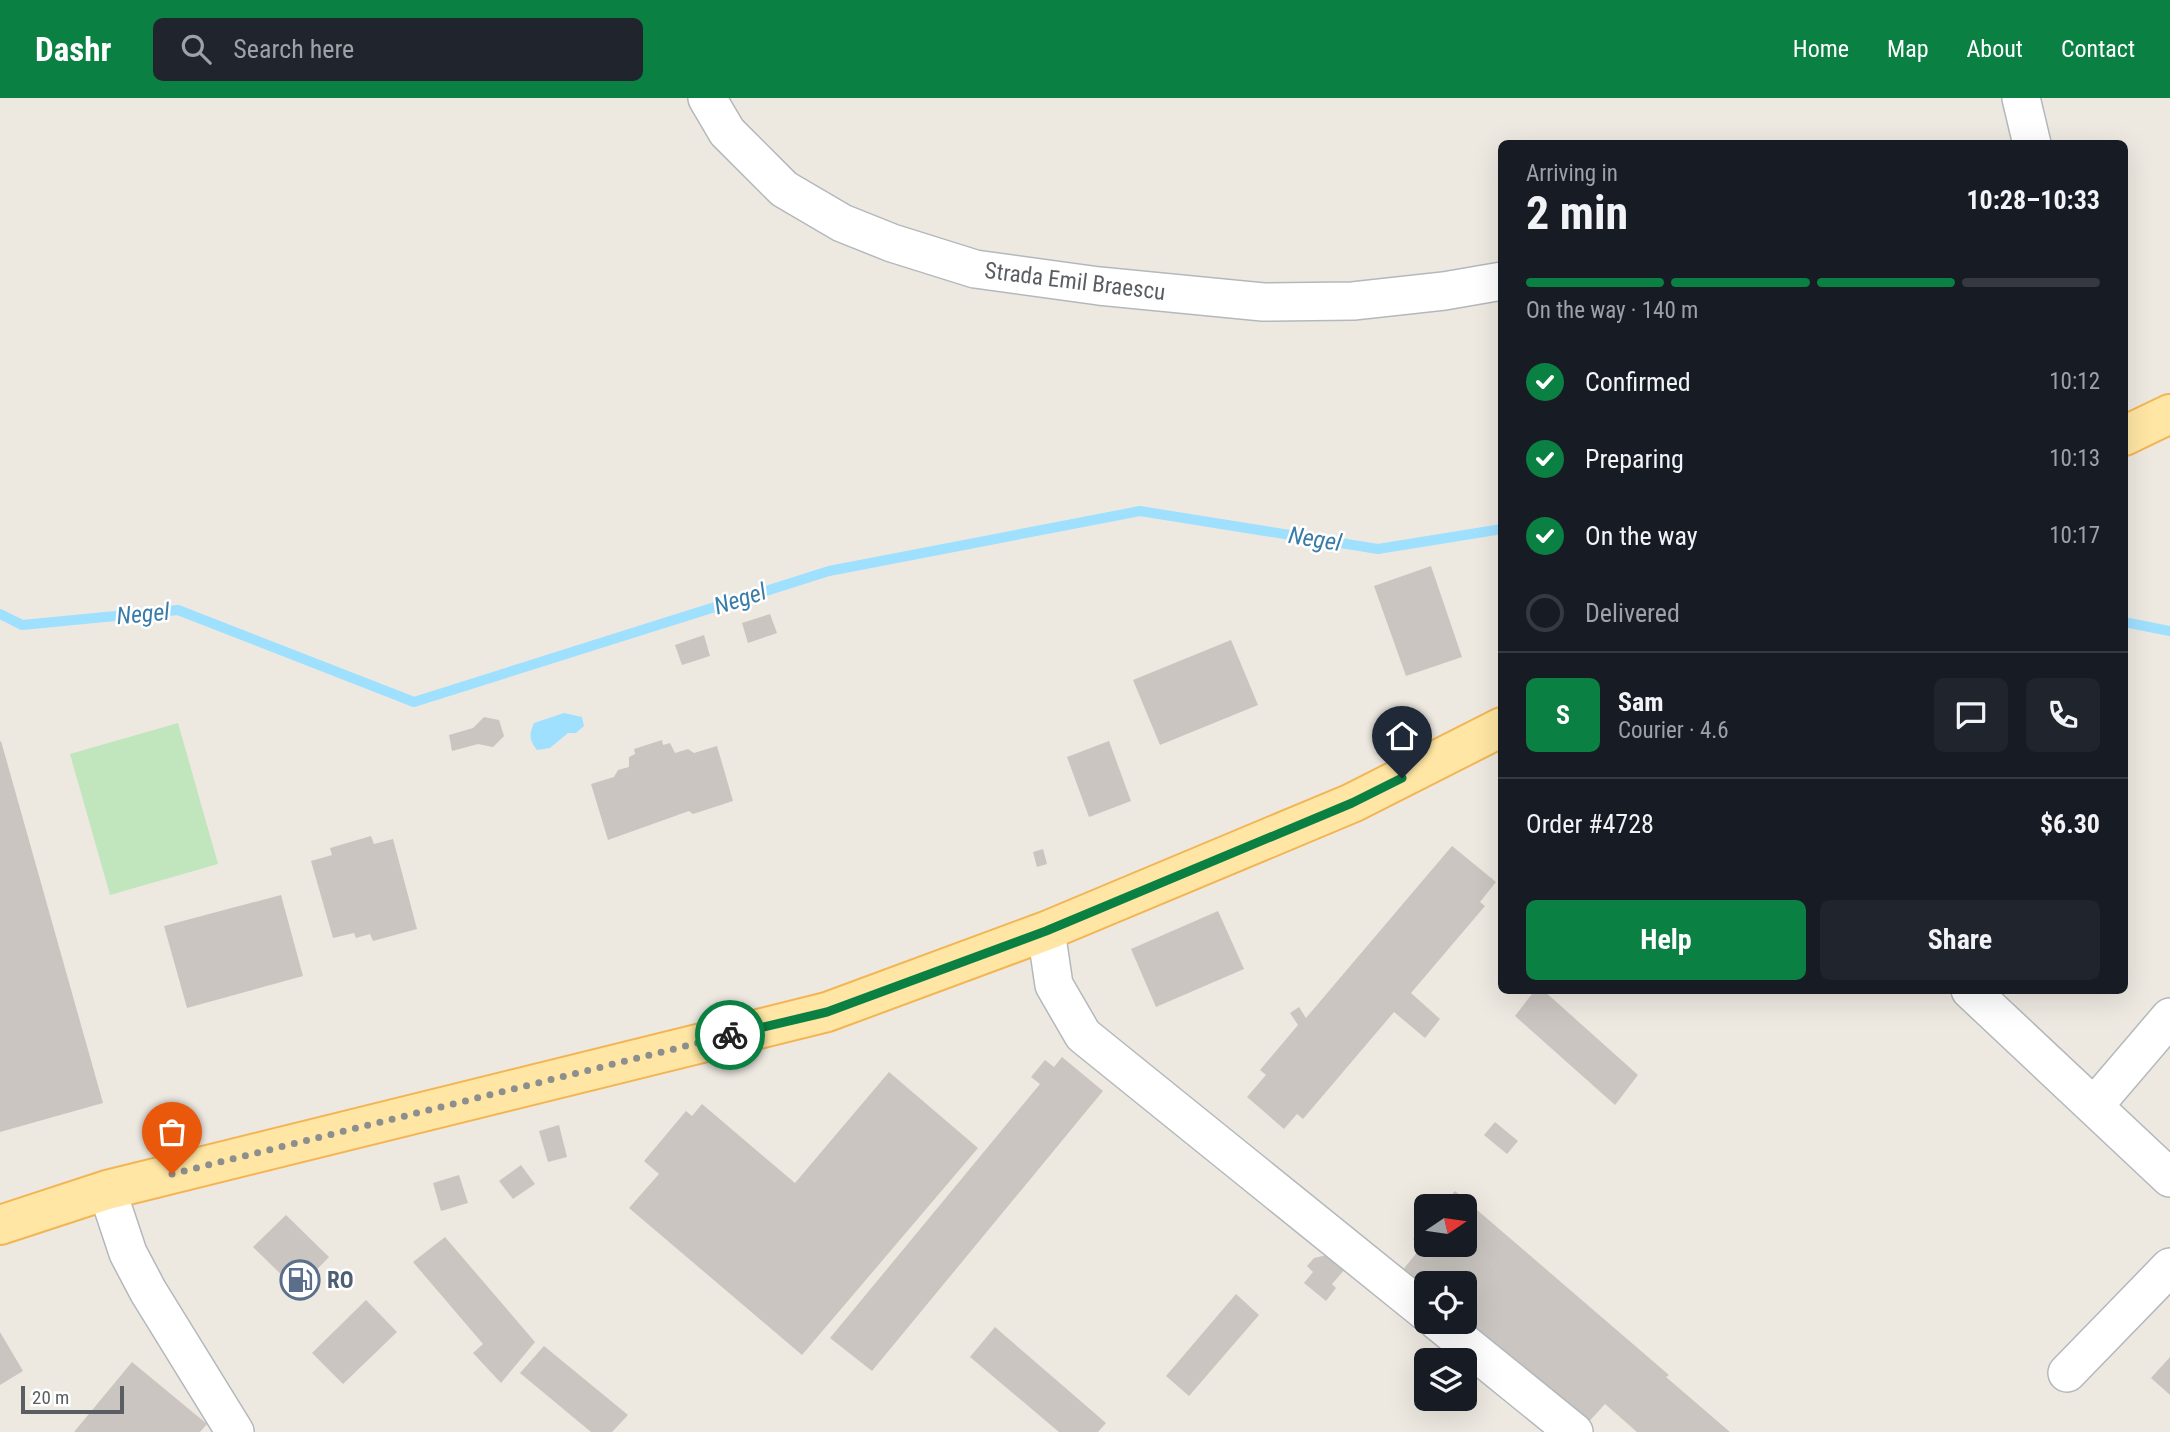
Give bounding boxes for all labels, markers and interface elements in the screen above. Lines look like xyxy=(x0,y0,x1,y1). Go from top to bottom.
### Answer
search box xyxy=(153,18,643,81)
text: Dashr xyxy=(35,30,111,69)
icon: search xyxy=(177,30,215,68)
text: Search here xyxy=(233,34,354,64)
text: Home xyxy=(1793,35,1849,63)
text: Map xyxy=(1887,35,1929,63)
text: About xyxy=(1967,35,2023,63)
text: Contact xyxy=(2061,35,2135,63)
text: Arriving in xyxy=(1526,160,1618,187)
text: 10:28–10:33 xyxy=(1966,185,2100,215)
text: 2 min xyxy=(1526,186,1628,240)
street label: Strada Emil Braescu xyxy=(983,257,1167,306)
text: On the way · 140 m xyxy=(1526,297,1698,324)
icon: check xyxy=(1526,363,1564,401)
text: Confirmed xyxy=(1585,367,1691,397)
text: 10:12 xyxy=(2049,368,2100,395)
icon: check xyxy=(1526,440,1564,478)
text: Preparing xyxy=(1585,444,1684,474)
text: 10:13 xyxy=(2049,445,2100,472)
icon: check xyxy=(1526,517,1564,555)
water label: Negel xyxy=(1287,521,1344,557)
text: On the way xyxy=(1585,521,1698,551)
text: 10:17 xyxy=(2049,522,2100,549)
water label: Negel xyxy=(710,577,770,621)
water label: Negel xyxy=(115,598,171,630)
text: Delivered xyxy=(1585,598,1680,628)
button: chat xyxy=(1934,678,2008,752)
button: phone xyxy=(2026,678,2100,752)
text: Sam xyxy=(1618,687,1664,717)
text: S xyxy=(1556,700,1570,730)
pin xyxy=(1372,706,1432,778)
icon: home xyxy=(1383,717,1421,755)
text: Courier · 4.6 xyxy=(1618,717,1729,744)
text: Order #4728 xyxy=(1526,809,1654,839)
text: $6.30 xyxy=(2040,809,2100,839)
button: Help xyxy=(1526,900,1806,980)
button: Share xyxy=(1820,900,2100,980)
courier xyxy=(695,1000,765,1070)
icon: bike xyxy=(711,1016,749,1054)
pin xyxy=(142,1102,202,1174)
icon: bag xyxy=(153,1113,191,1151)
north arrow xyxy=(1414,1194,1477,1256)
map controls xyxy=(1414,1194,1477,1411)
fuel station icon: RO xyxy=(279,1259,321,1301)
place label: RO xyxy=(327,1267,354,1294)
button: locate xyxy=(1414,1271,1477,1334)
button: layers xyxy=(1414,1348,1477,1411)
scale bar xyxy=(21,1383,124,1415)
text: 20 m xyxy=(32,1386,69,1409)

